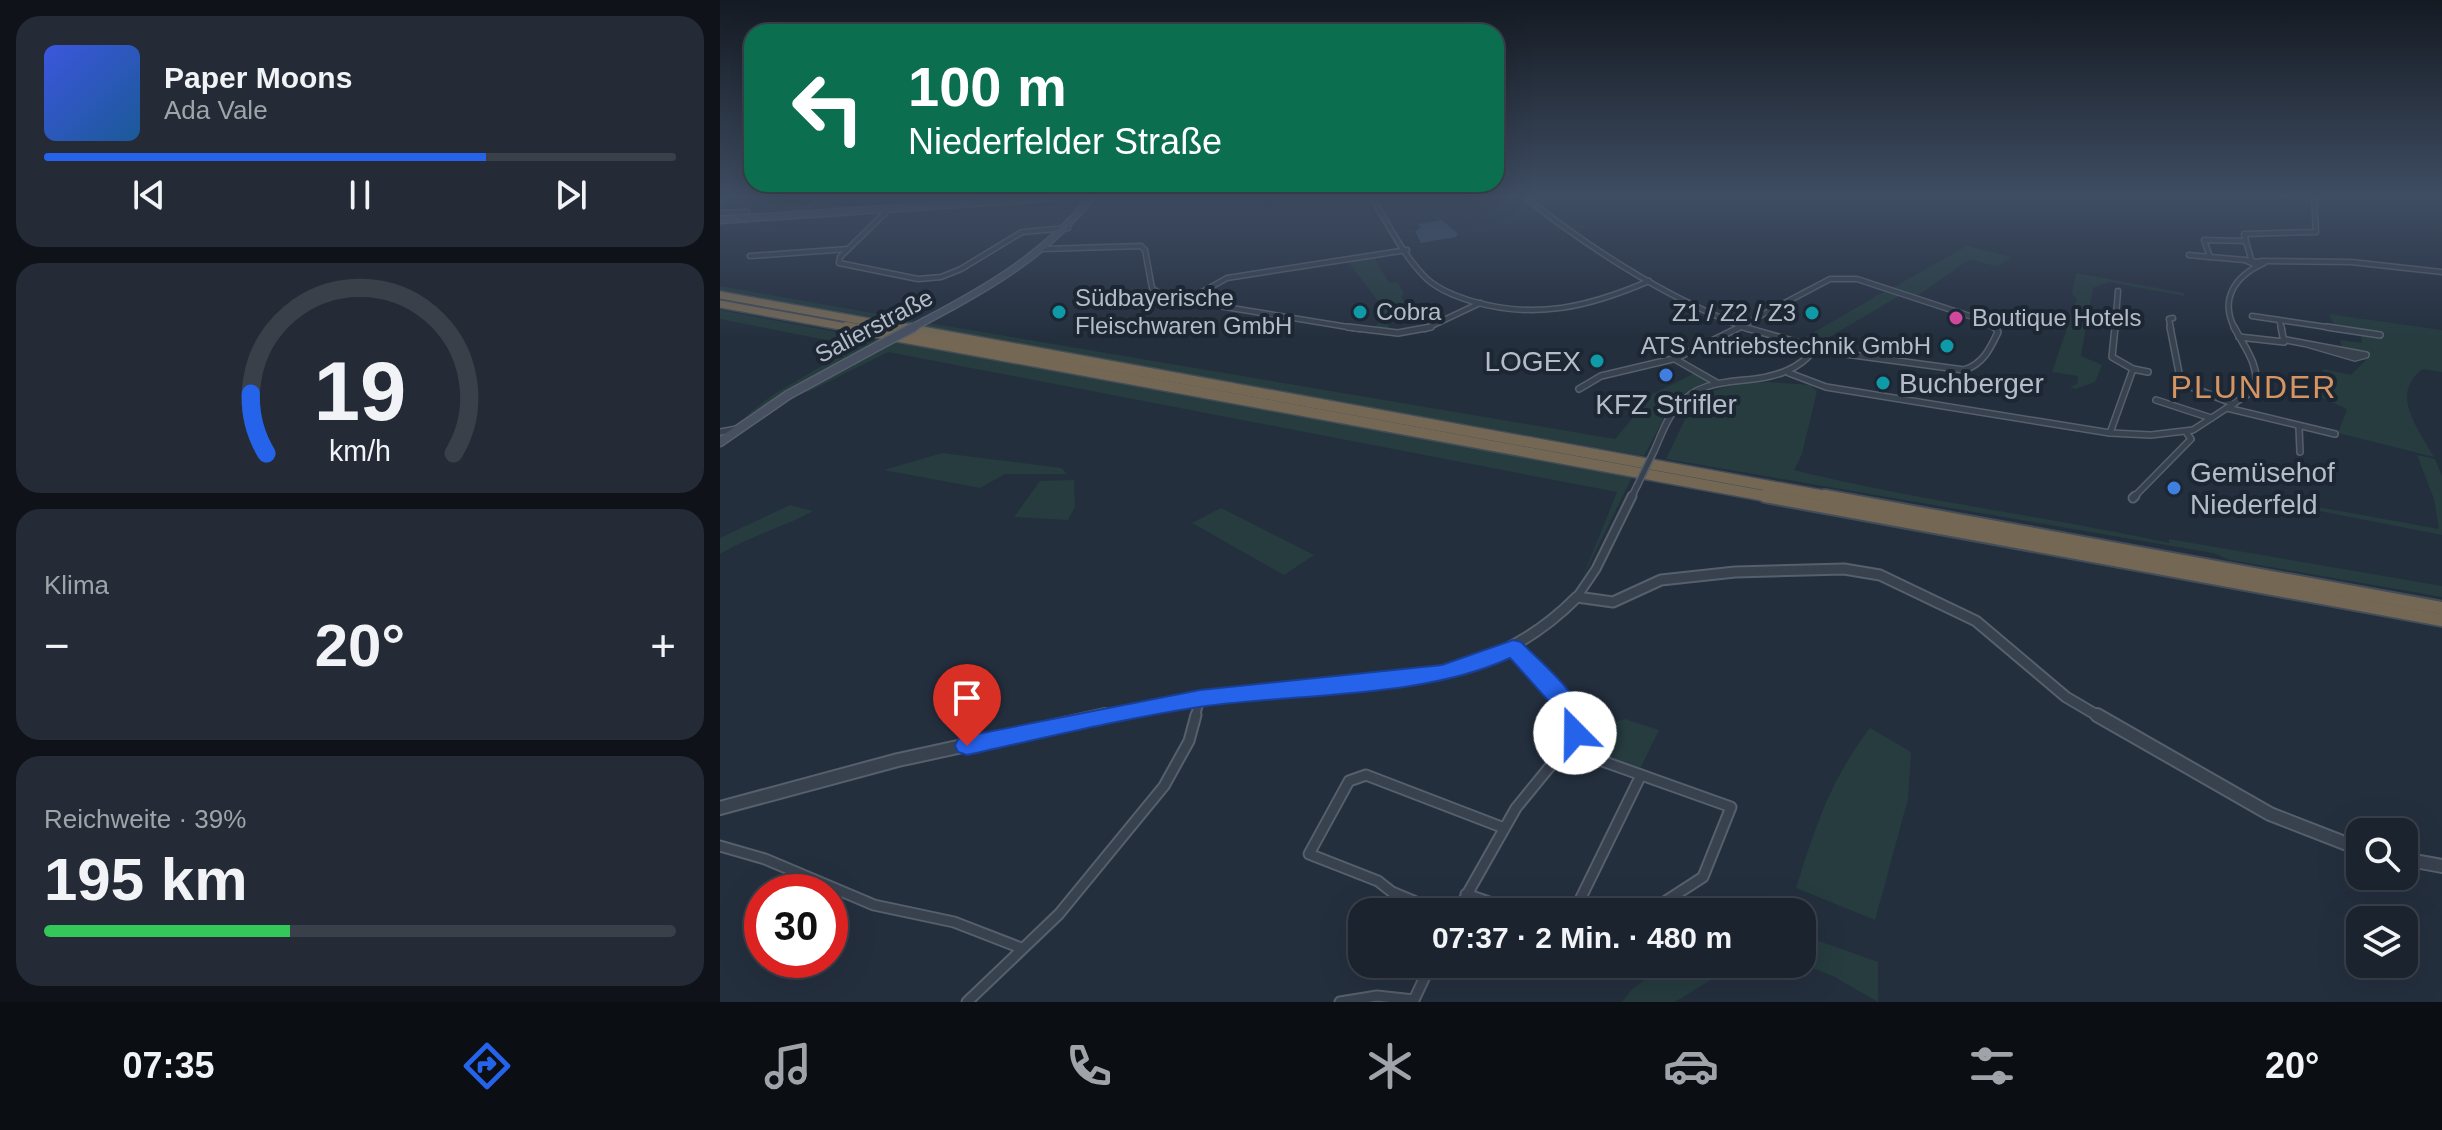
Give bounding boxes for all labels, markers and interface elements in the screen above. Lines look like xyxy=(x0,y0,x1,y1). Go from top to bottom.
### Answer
text: 100 m xyxy=(908,55,1067,118)
icon: left xyxy=(776,56,880,160)
text: Paper Moons xyxy=(164,61,352,94)
text: Ada Vale xyxy=(164,95,268,125)
text: Niederfelder Straße xyxy=(908,121,1222,162)
icon: previous xyxy=(127,173,171,217)
icon: pause xyxy=(338,173,382,217)
icon: next xyxy=(549,173,593,217)
street label: Salierstraße xyxy=(810,283,937,368)
place label: Südbayerische Fleischwaren GmbH xyxy=(1075,284,1292,339)
place label: Cobra xyxy=(1376,298,1442,325)
place label: Z1 / Z2 / Z3 xyxy=(1672,299,1796,326)
marker: Südbayerische Fleischwaren GmbH xyxy=(1050,303,1068,321)
marker: Cobra xyxy=(1351,303,1369,321)
marker: Z1 / Z2 / Z3 xyxy=(1803,304,1821,322)
place label: Boutique Hotels xyxy=(1972,304,2141,331)
marker: Boutique Hotels xyxy=(1947,309,1965,327)
place label: ATS Antriebstechnik GmbH xyxy=(1641,332,1931,359)
marker: ATS Antriebstechnik GmbH xyxy=(1938,337,1956,355)
text: 19 xyxy=(314,344,406,437)
place label: LOGEX xyxy=(1485,346,1581,377)
marker: LOGEX xyxy=(1588,352,1606,370)
marker: KFZ Strifler xyxy=(1657,366,1675,384)
place label: Buchberger xyxy=(1899,368,2044,399)
district label: PLUNDER xyxy=(2171,369,2337,405)
marker: Buchberger xyxy=(1874,374,1892,392)
place label: KFZ Strifler xyxy=(1595,389,1737,420)
text: km/h xyxy=(329,435,391,467)
place label: Gemüsehof Niederfeld xyxy=(2190,457,2335,520)
marker: Gemüsehof Niederfeld xyxy=(2165,479,2183,497)
text: Klima xyxy=(44,570,109,600)
text: 20° xyxy=(315,612,405,679)
text: − xyxy=(44,621,70,670)
text: + xyxy=(650,621,676,670)
pin xyxy=(933,664,1001,746)
icon: arrive xyxy=(945,676,989,720)
position arrow xyxy=(1533,691,1617,775)
text: Reichweite · 39% xyxy=(44,804,246,834)
map controls xyxy=(2346,818,2418,978)
button: search xyxy=(2346,818,2418,890)
text: 195 km xyxy=(44,846,248,913)
speed limit sign: 30 xyxy=(744,874,848,978)
button: layers xyxy=(2346,906,2418,978)
text: 07:37 · 2 Min. · 480 m xyxy=(1432,921,1732,954)
icon: directions xyxy=(459,1038,515,1094)
icon: music xyxy=(760,1038,816,1094)
icon: phone xyxy=(1061,1038,1117,1094)
icon: climate xyxy=(1362,1038,1418,1094)
icon: car xyxy=(1663,1038,1719,1094)
icon: filters xyxy=(1964,1038,2020,1094)
text: 07:35 xyxy=(122,1045,215,1086)
text: 20° xyxy=(2265,1045,2319,1086)

